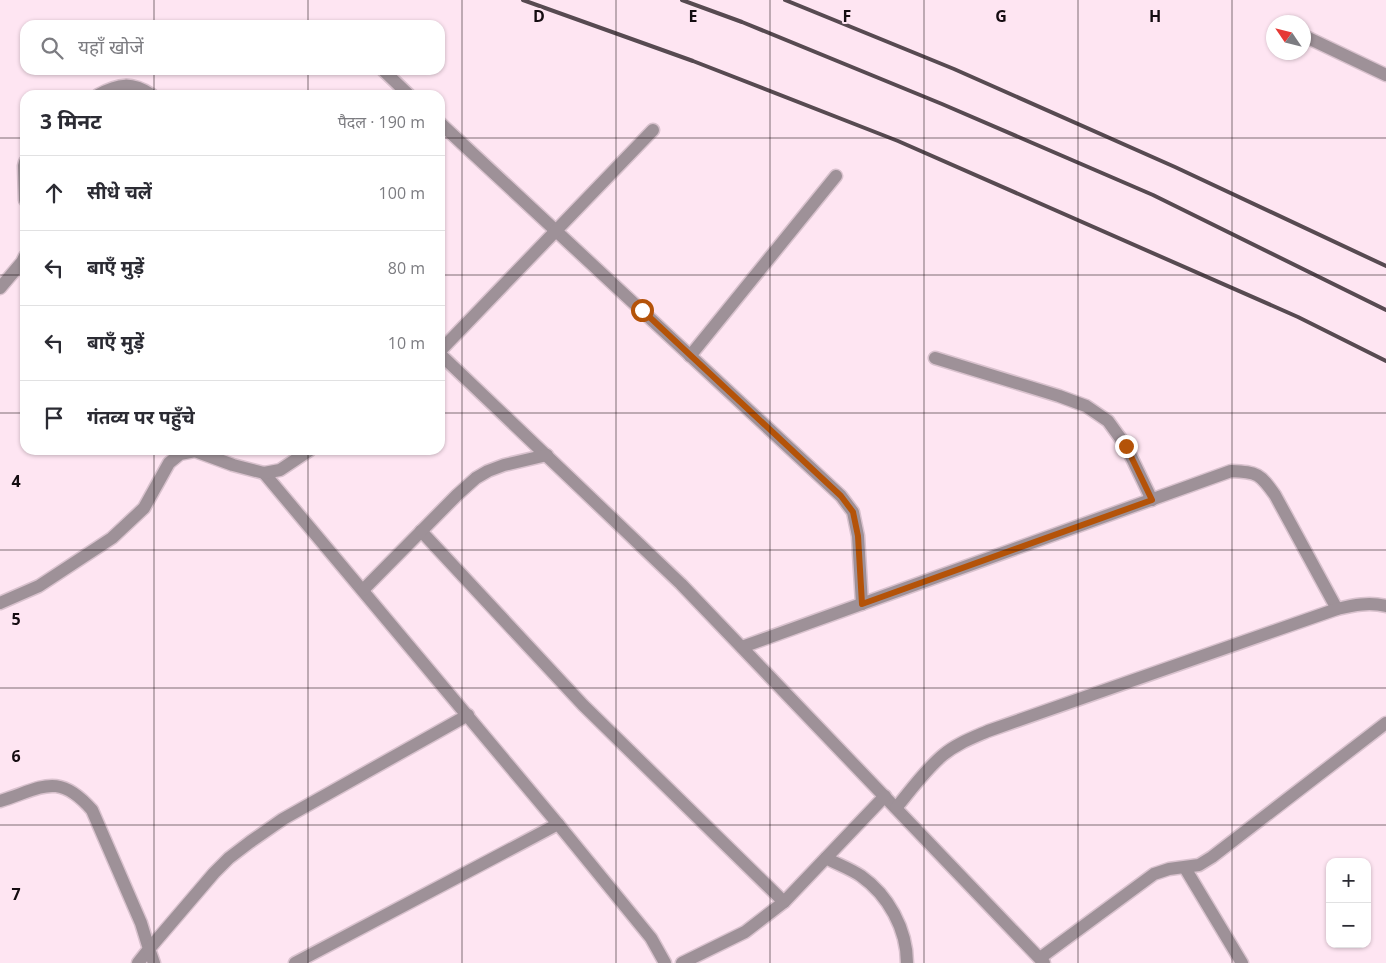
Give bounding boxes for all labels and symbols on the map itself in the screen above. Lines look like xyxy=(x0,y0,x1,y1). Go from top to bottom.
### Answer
text: D xyxy=(533,5,545,27)
text: E xyxy=(689,5,698,27)
text: F xyxy=(843,5,851,27)
text: G xyxy=(995,5,1007,27)
text: H xyxy=(1149,5,1161,27)
north arrow xyxy=(1266,15,1311,60)
route start xyxy=(631,299,654,322)
route end xyxy=(1115,435,1138,458)
text: 4 xyxy=(11,470,21,492)
text: 5 xyxy=(11,608,21,630)
text: 6 xyxy=(11,745,21,767)
text: 7 xyxy=(11,883,21,905)

